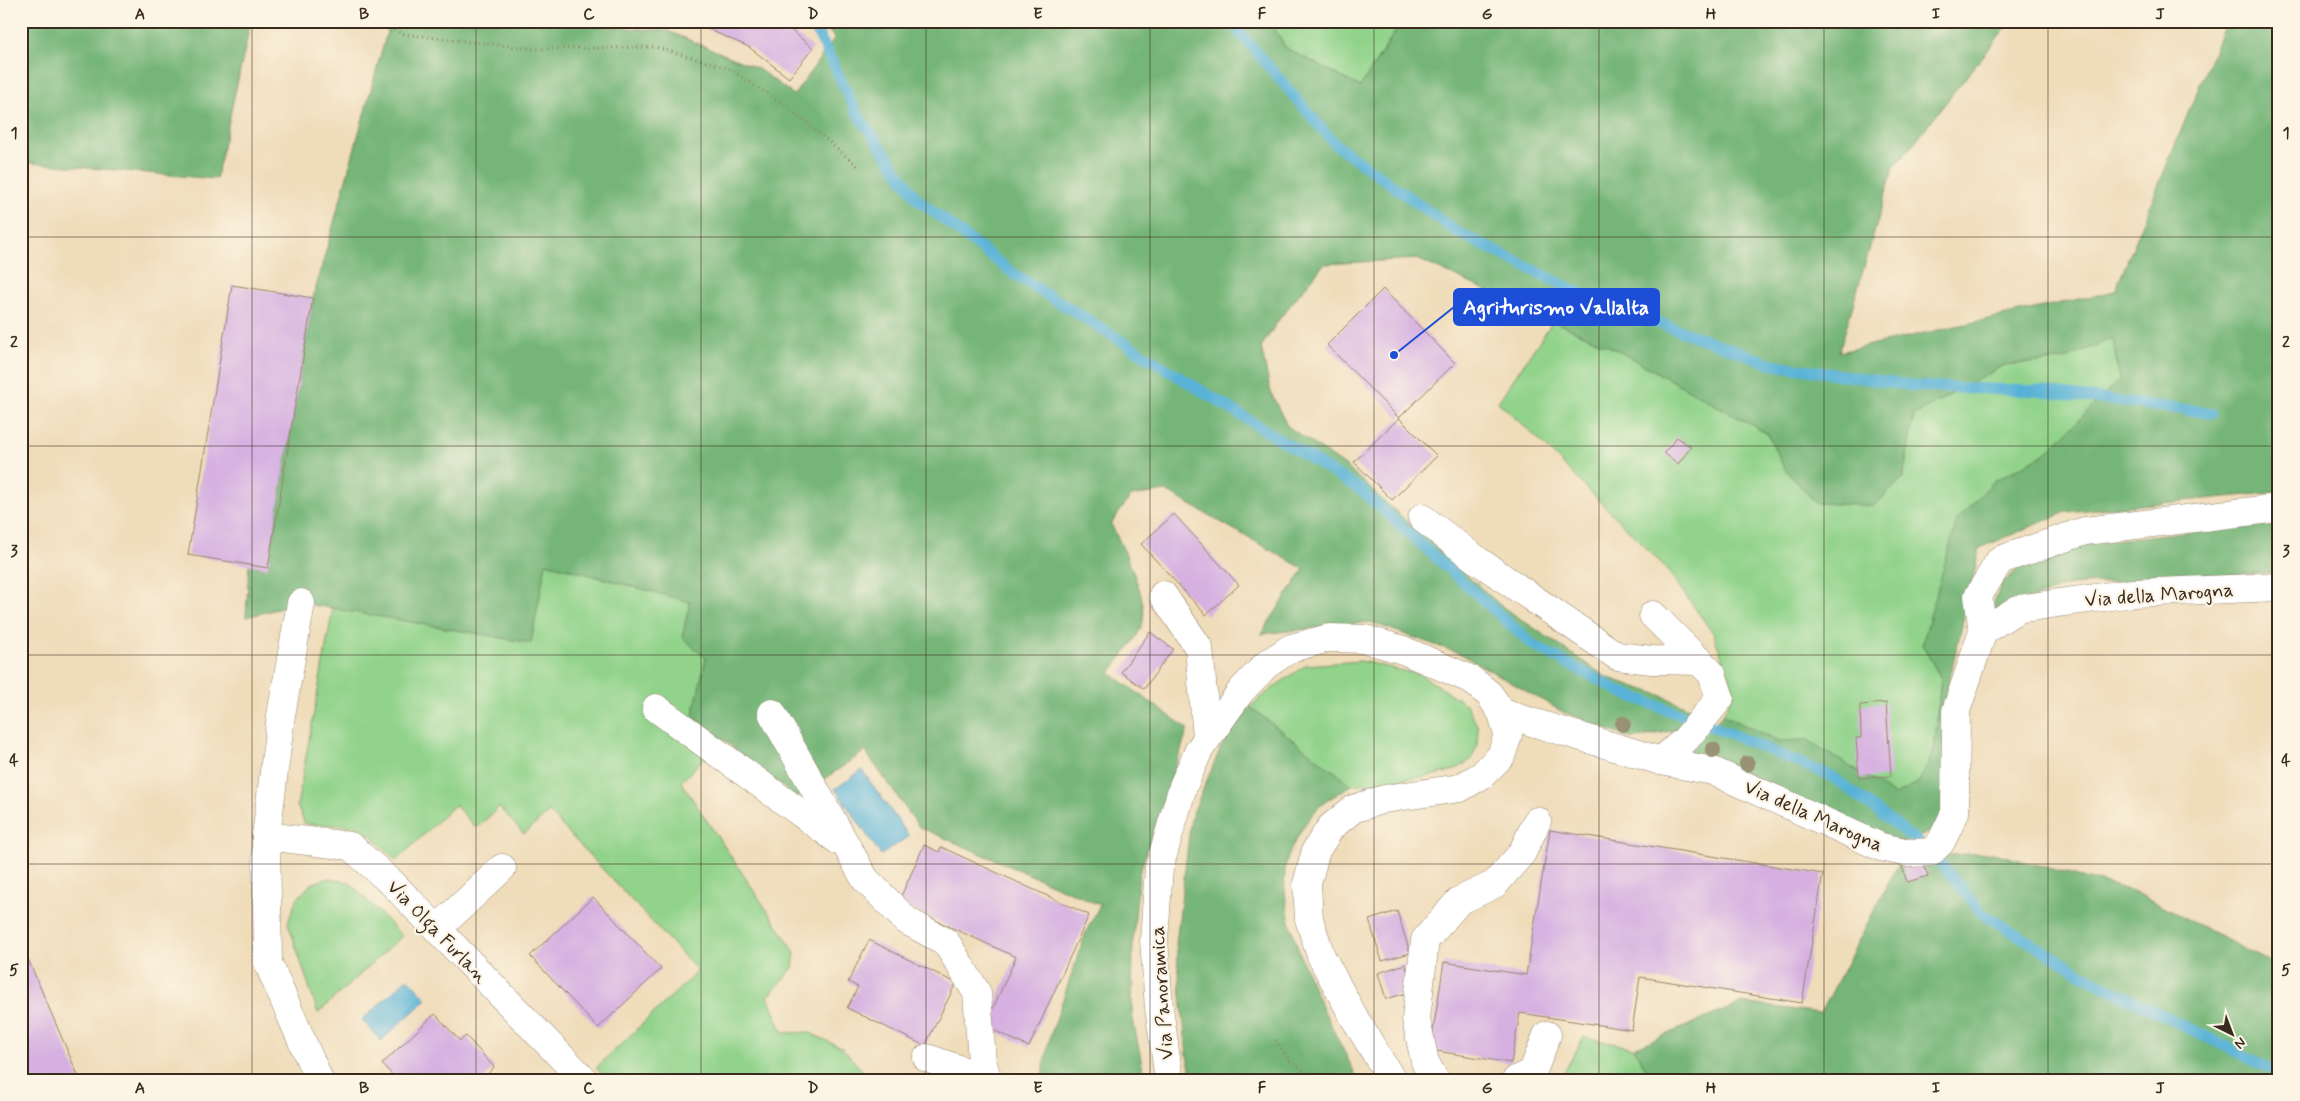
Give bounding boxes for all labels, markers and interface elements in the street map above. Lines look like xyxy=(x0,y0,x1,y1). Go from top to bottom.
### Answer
text: A xyxy=(135,4,145,25)
text: B xyxy=(359,4,369,25)
text: C xyxy=(583,4,595,25)
text: D xyxy=(807,4,819,25)
text: E xyxy=(1033,4,1043,25)
text: F xyxy=(1258,4,1267,25)
text: G xyxy=(1482,4,1493,25)
text: H xyxy=(1706,4,1717,25)
text: I xyxy=(1932,4,1941,25)
text: J xyxy=(2155,4,2165,25)
text: 1 xyxy=(10,123,18,144)
text: 1 xyxy=(2282,123,2290,144)
callout: Agriturismo Vallalta xyxy=(1454,289,1659,325)
text: Agriturismo Vallalta xyxy=(1463,294,1649,322)
text: 2 xyxy=(10,332,18,353)
text: 2 xyxy=(2282,332,2290,353)
text: 3 xyxy=(10,541,18,562)
text: 3 xyxy=(2282,541,2290,562)
street label: Via della Marogna xyxy=(2084,577,2235,614)
text: 4 xyxy=(9,750,19,771)
text: 4 xyxy=(2281,750,2291,771)
street label: Via della Marogna xyxy=(1740,774,1887,859)
street label: Via Olga Furlan xyxy=(379,874,494,991)
street label: Via Panoramica xyxy=(1144,925,1181,1061)
text: 5 xyxy=(9,960,19,981)
text: 5 xyxy=(2281,960,2291,981)
north arrow xyxy=(2208,1008,2258,1058)
text: N xyxy=(2231,1033,2250,1053)
text: A xyxy=(135,1078,145,1099)
text: B xyxy=(359,1078,369,1099)
text: C xyxy=(583,1078,595,1099)
text: D xyxy=(807,1078,819,1099)
text: E xyxy=(1033,1078,1043,1099)
text: F xyxy=(1258,1078,1267,1099)
text: G xyxy=(1482,1078,1493,1099)
text: H xyxy=(1706,1078,1717,1099)
text: I xyxy=(1932,1078,1941,1099)
text: J xyxy=(2155,1078,2165,1099)

